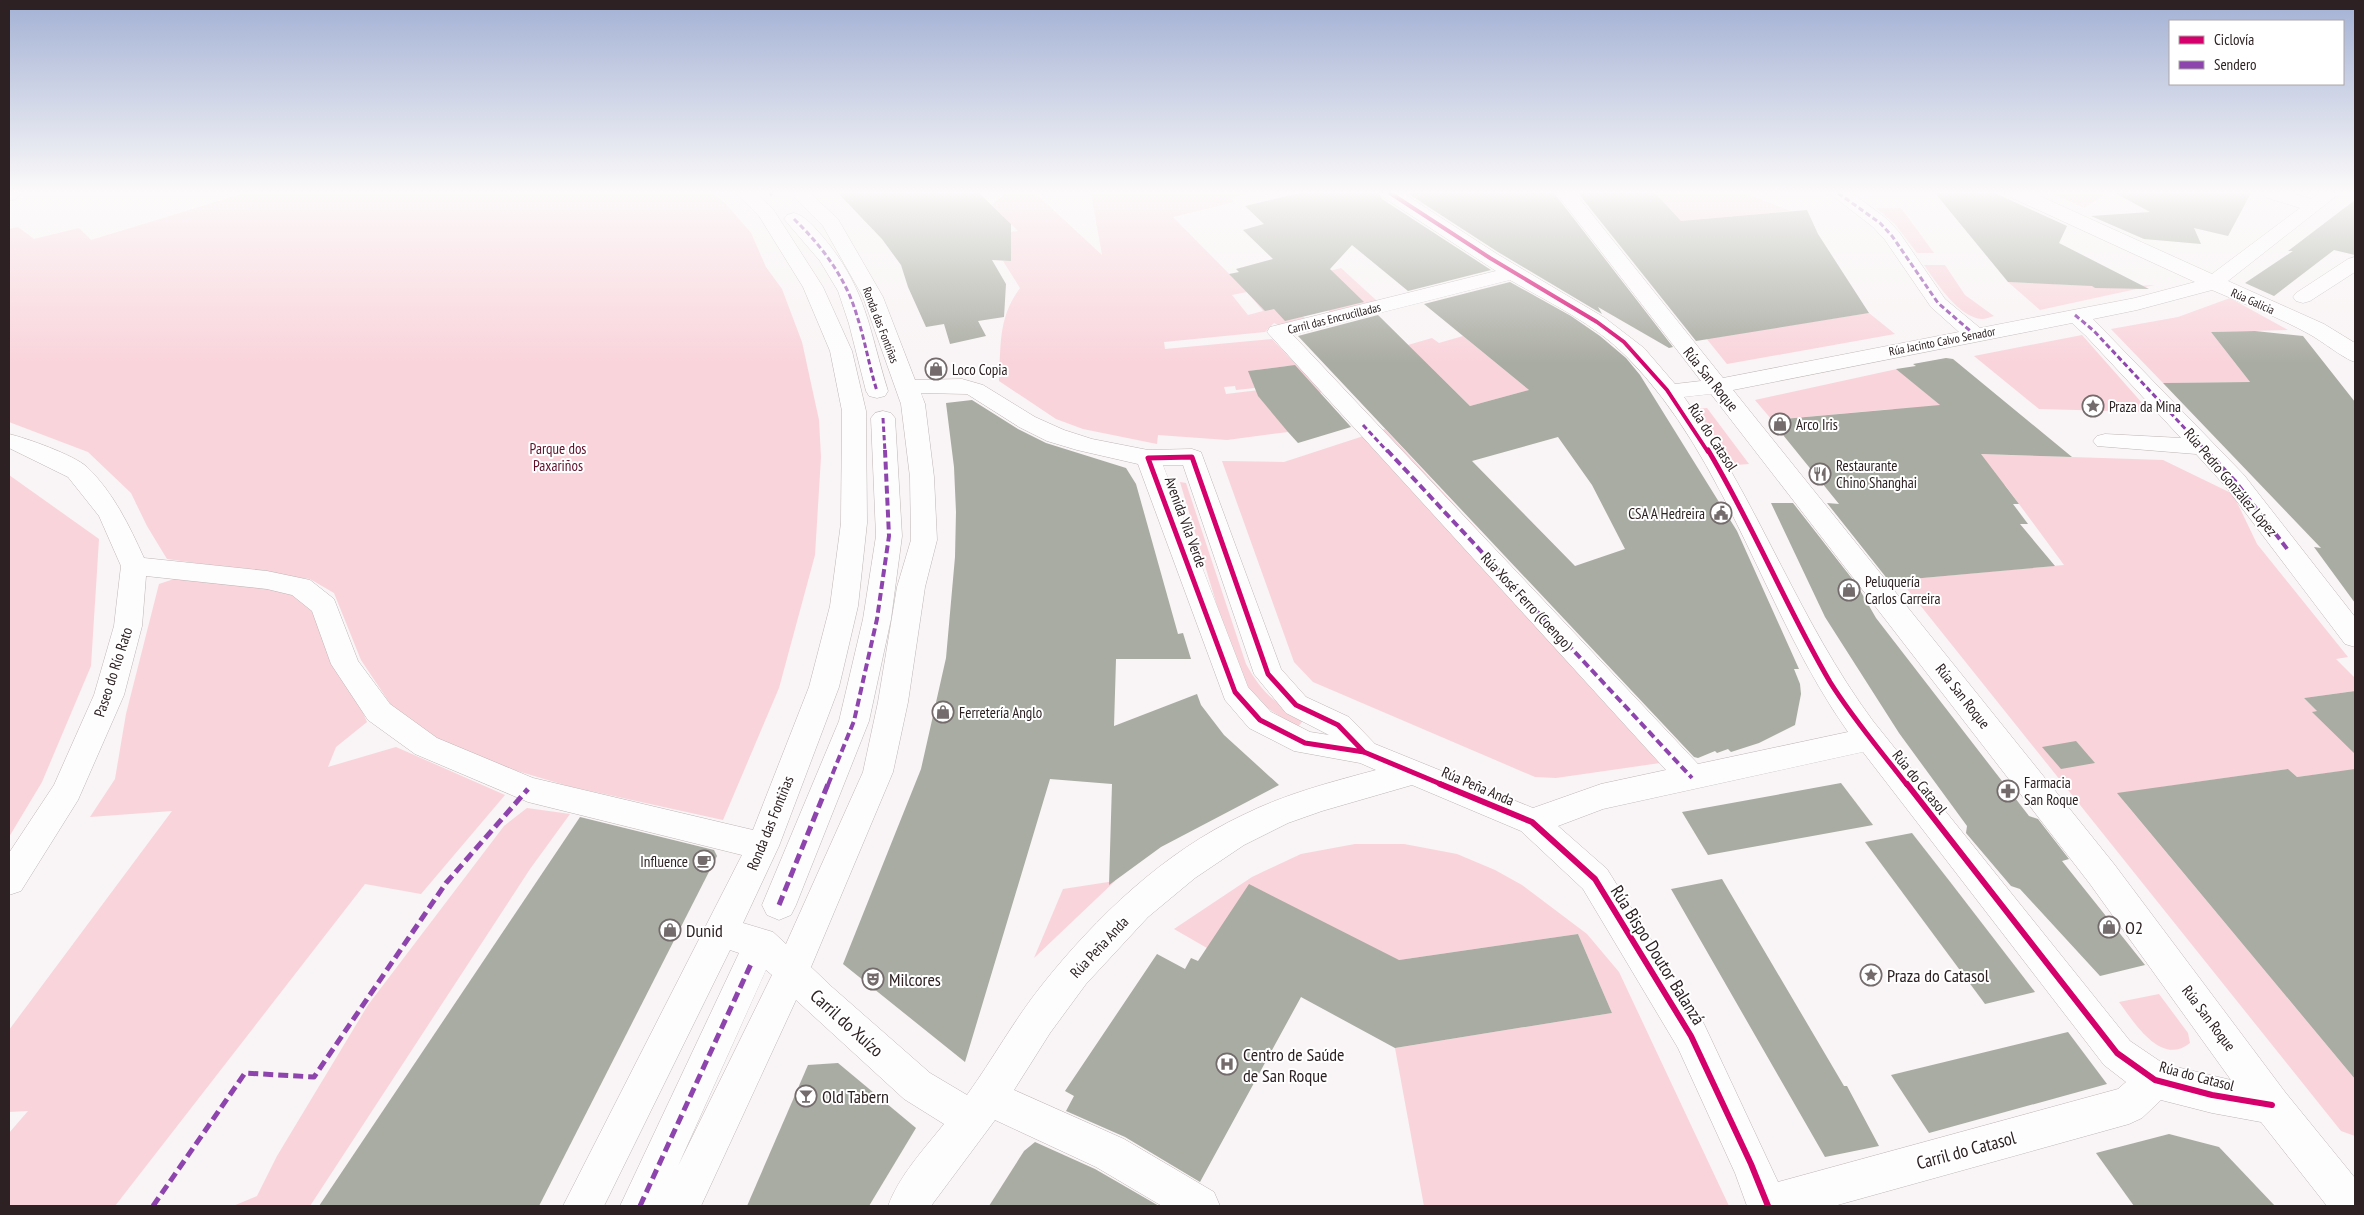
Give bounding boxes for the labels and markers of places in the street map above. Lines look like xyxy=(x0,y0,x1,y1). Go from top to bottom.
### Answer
shop icon: Loco Copia xyxy=(924,357,948,381)
place label: Loco Copia xyxy=(952,360,1008,379)
place icon: Praza da Mina xyxy=(2081,394,2105,418)
place label: Praza da Mina xyxy=(2109,397,2181,416)
shop icon: Arco Iris xyxy=(1768,412,1792,436)
place label: Arco Iris xyxy=(1796,415,1838,434)
place label: Restaurante Chino Shanghai xyxy=(1836,456,1917,492)
restaurant icon: Restaurante Chino Shanghai xyxy=(1808,462,1832,486)
public building icon: CSA A Hedreira xyxy=(1709,501,1733,525)
place label: CSA A Hedreira xyxy=(1628,504,1705,523)
place label: Peluquería Carlos Carreira xyxy=(1865,572,1940,608)
shop icon: Peluquería Carlos Carreira xyxy=(1837,578,1861,602)
shop icon: Ferretería Anglo xyxy=(931,700,955,724)
place label: Ferretería Anglo xyxy=(959,703,1042,722)
place label: Farmacia San Roque xyxy=(2024,773,2078,809)
pharmacy icon: Farmacia San Roque xyxy=(1996,779,2020,803)
cafe icon: Influence xyxy=(692,849,716,873)
place label: Influence xyxy=(640,852,688,871)
shop icon: O2 xyxy=(2097,915,2121,939)
place label: O2 xyxy=(2125,916,2143,939)
shop icon: Dunid xyxy=(658,918,682,942)
place label: Dunid xyxy=(686,919,723,942)
place icon: Praza do Catasol xyxy=(1859,963,1883,987)
place label: Praza do Catasol xyxy=(1887,964,1990,987)
theatre icon: Milcores xyxy=(861,967,885,991)
place label: Milcores xyxy=(889,968,941,991)
place label: Centro de Saúde de San Roque xyxy=(1243,1043,1345,1087)
hospital icon: Centro de Saúde de San Roque xyxy=(1215,1052,1239,1076)
bar icon: Old Tabern xyxy=(794,1084,818,1108)
place label: Old Tabern xyxy=(822,1085,889,1108)

